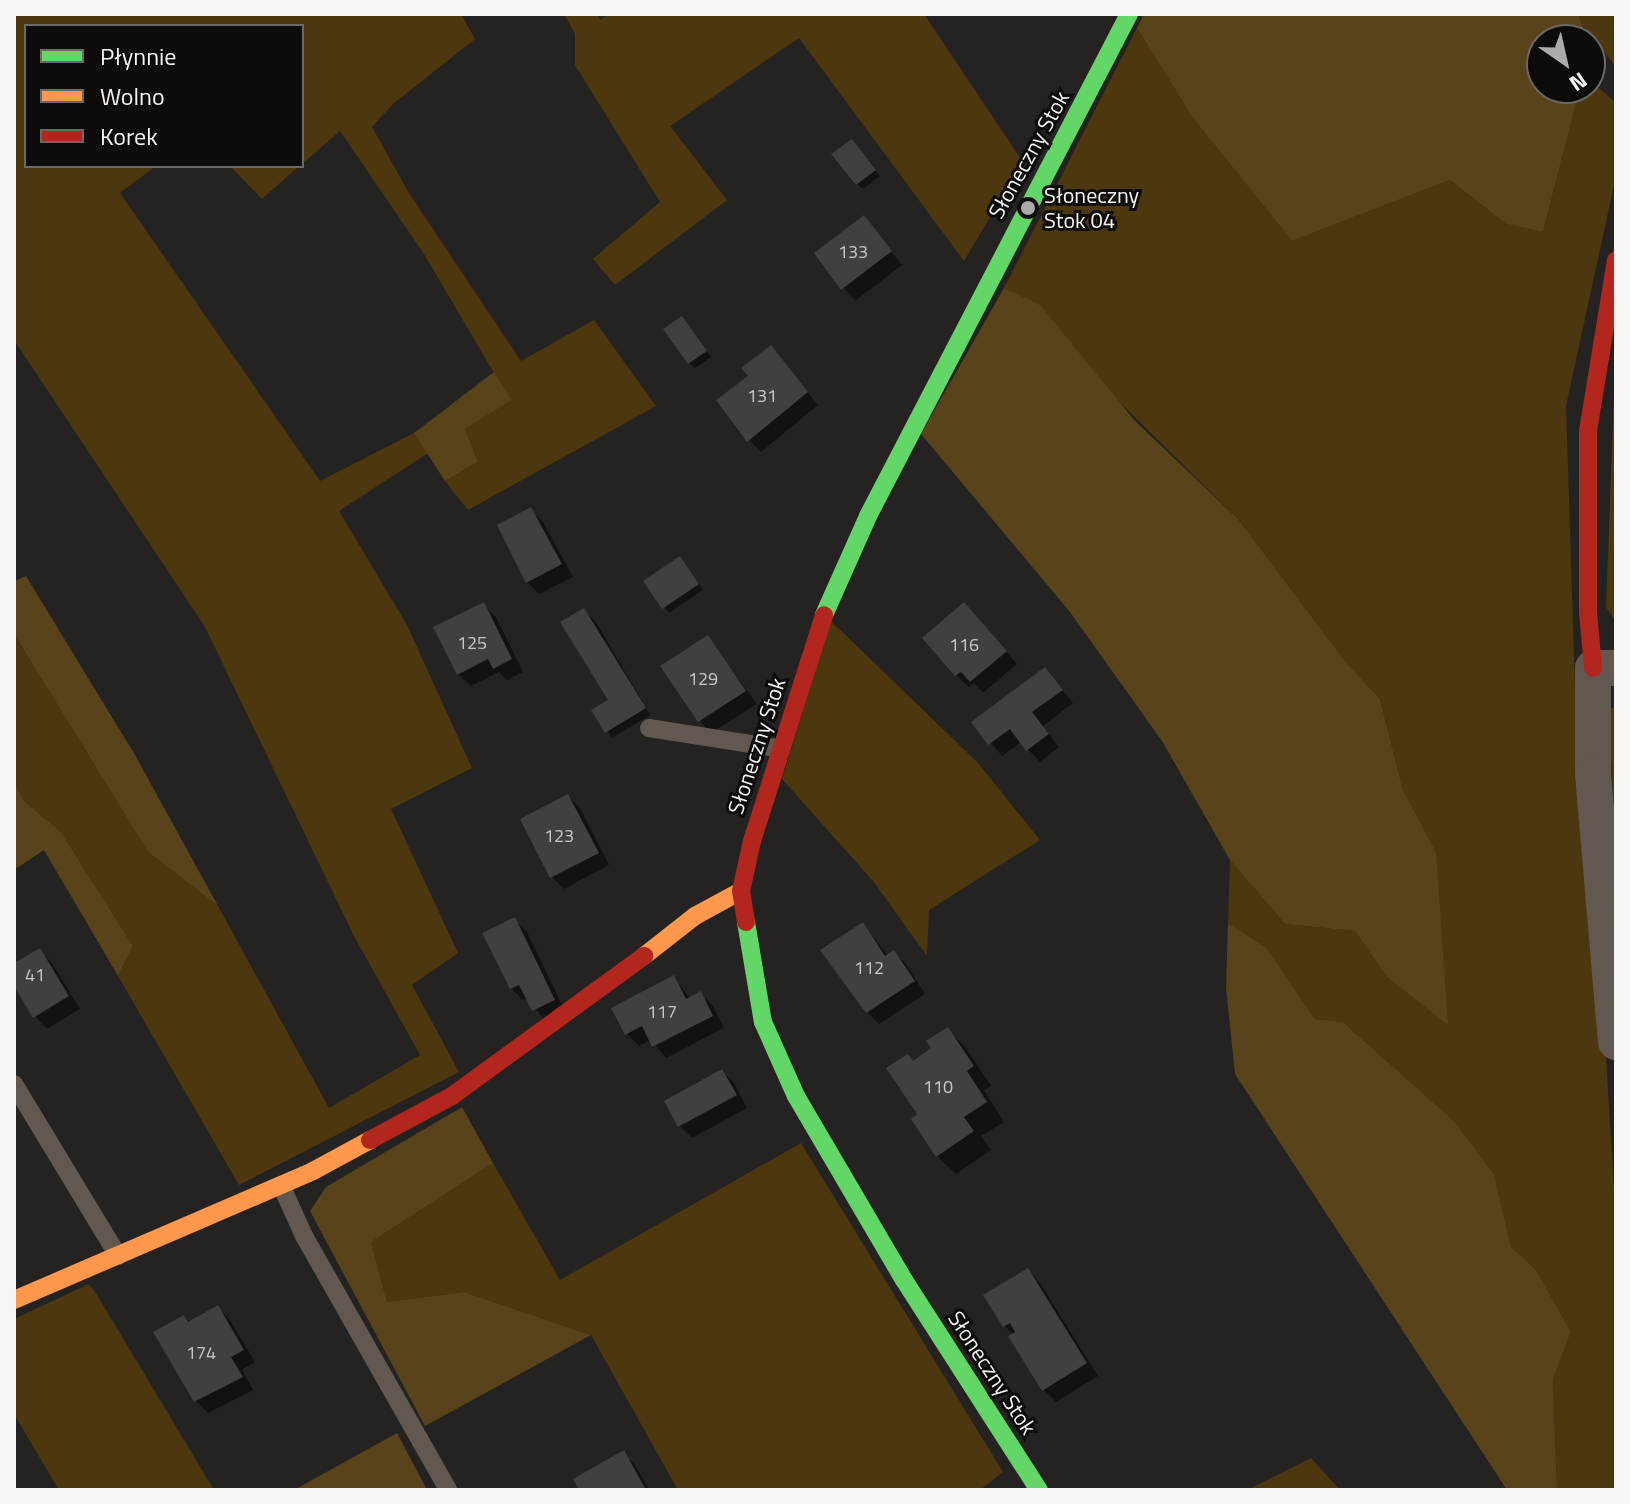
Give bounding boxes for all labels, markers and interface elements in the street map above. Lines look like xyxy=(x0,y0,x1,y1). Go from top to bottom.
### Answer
legend xyxy=(24,24,304,168)
north arrow xyxy=(1526,24,1606,104)
text: Płynnie xyxy=(100,38,176,74)
text: N xyxy=(1562,64,1594,101)
text: Wolno xyxy=(100,78,165,114)
street label: Słoneczny Stok xyxy=(983,87,1075,223)
text: Korek xyxy=(100,118,158,154)
place label: Słoneczny Stok 04 xyxy=(1044,182,1139,234)
marker: Słoneczny Stok 04 xyxy=(1019,199,1037,217)
house number: 133 xyxy=(838,241,868,263)
house number: 131 xyxy=(747,385,777,407)
house number: 125 xyxy=(457,632,487,654)
house number: 116 xyxy=(949,634,979,656)
house number: 129 xyxy=(688,668,718,690)
street label: Słoneczny Stok xyxy=(723,675,791,817)
house number: 123 xyxy=(544,825,574,847)
house number: 112 xyxy=(854,957,884,979)
house number: 41 xyxy=(25,964,45,986)
house number: 117 xyxy=(647,1001,677,1023)
house number: 110 xyxy=(923,1076,953,1098)
street label: Słoneczny Stok xyxy=(942,1306,1042,1440)
house number: 174 xyxy=(186,1342,216,1364)

